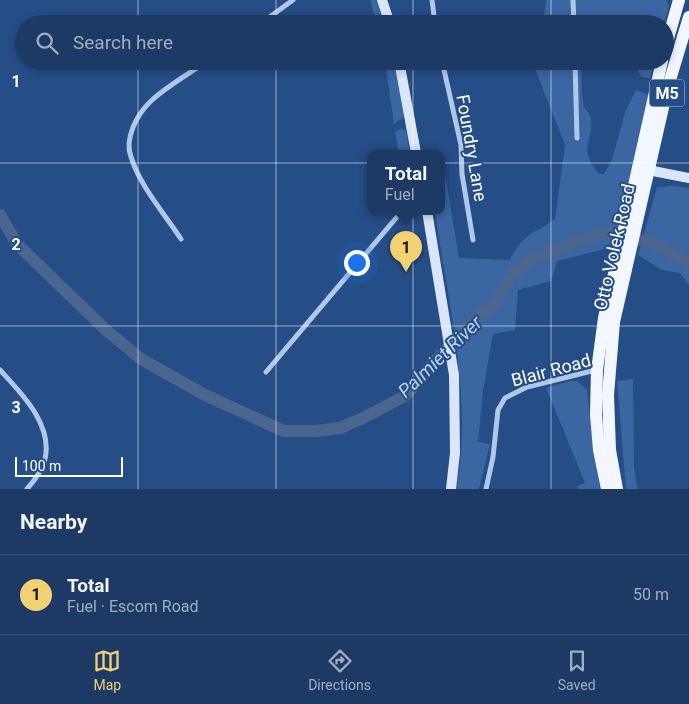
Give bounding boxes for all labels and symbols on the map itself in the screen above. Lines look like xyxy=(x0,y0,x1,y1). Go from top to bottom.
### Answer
text: 1 xyxy=(11,72,21,91)
road number: M5 xyxy=(650,80,684,106)
street label: Foundry Lane xyxy=(452,93,492,203)
street label: Otto Volek Road xyxy=(589,182,639,312)
pin: 1 xyxy=(390,231,422,272)
text: 2 xyxy=(11,235,21,254)
your location xyxy=(344,250,370,276)
water label: Palmiet River xyxy=(393,311,487,403)
street label: Blair Road xyxy=(509,349,593,391)
text: 3 xyxy=(11,398,21,417)
scale bar xyxy=(15,454,122,477)

